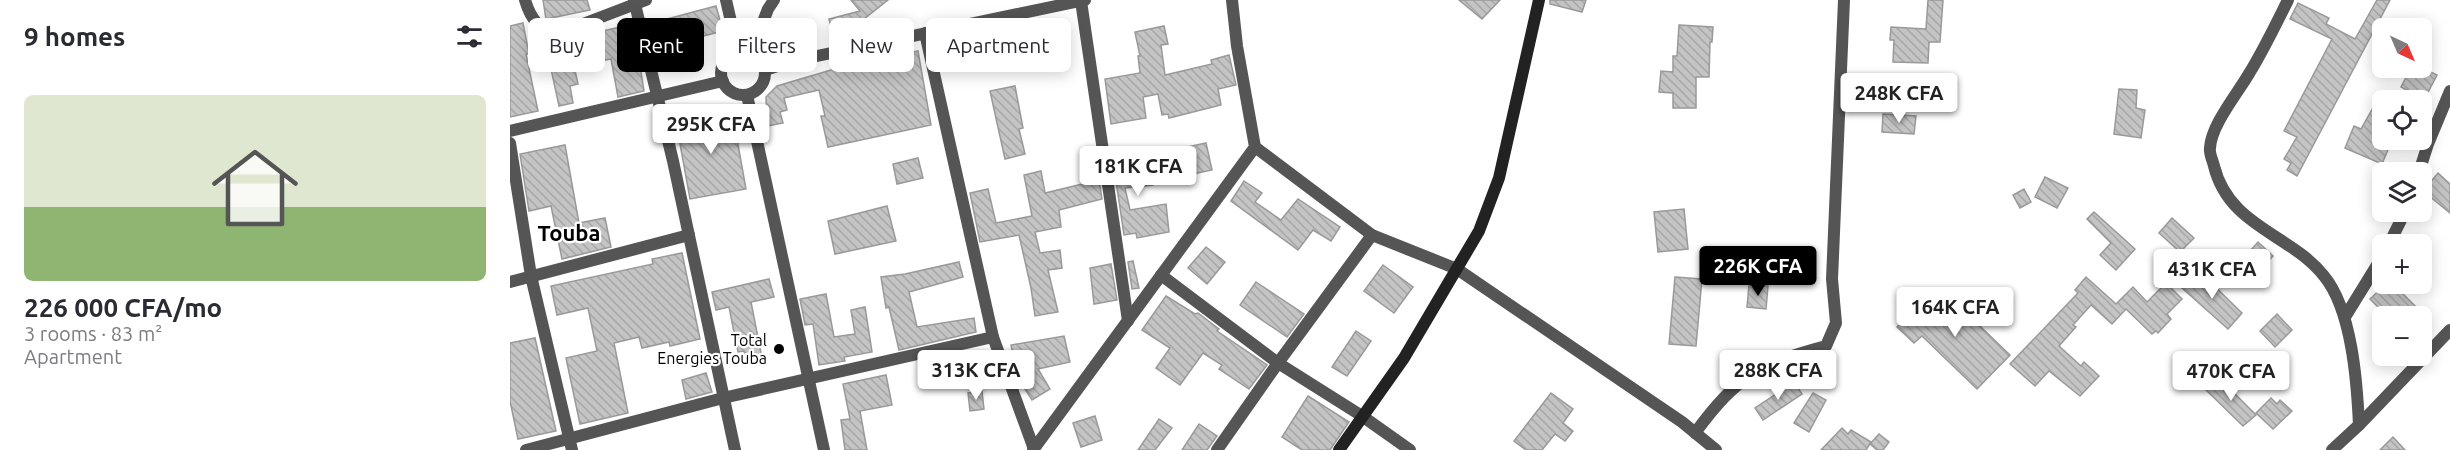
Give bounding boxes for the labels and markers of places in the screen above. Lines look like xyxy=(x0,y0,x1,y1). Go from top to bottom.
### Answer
pin: 248K CFA xyxy=(1837,73,1961,124)
pin: 295K CFA xyxy=(649,104,773,155)
pin: 181K CFA xyxy=(1076,146,1200,197)
pin: 226K CFA xyxy=(1696,246,1820,297)
pin: 431K CFA xyxy=(2150,249,2274,300)
pin: 164K CFA xyxy=(1893,287,2017,338)
place label: Total Energies Touba xyxy=(657,331,767,367)
marker: Total Energies Touba xyxy=(772,342,786,356)
pin: 313K CFA xyxy=(914,350,1038,401)
pin: 288K CFA xyxy=(1716,350,1840,401)
pin: 470K CFA xyxy=(2169,351,2293,402)

